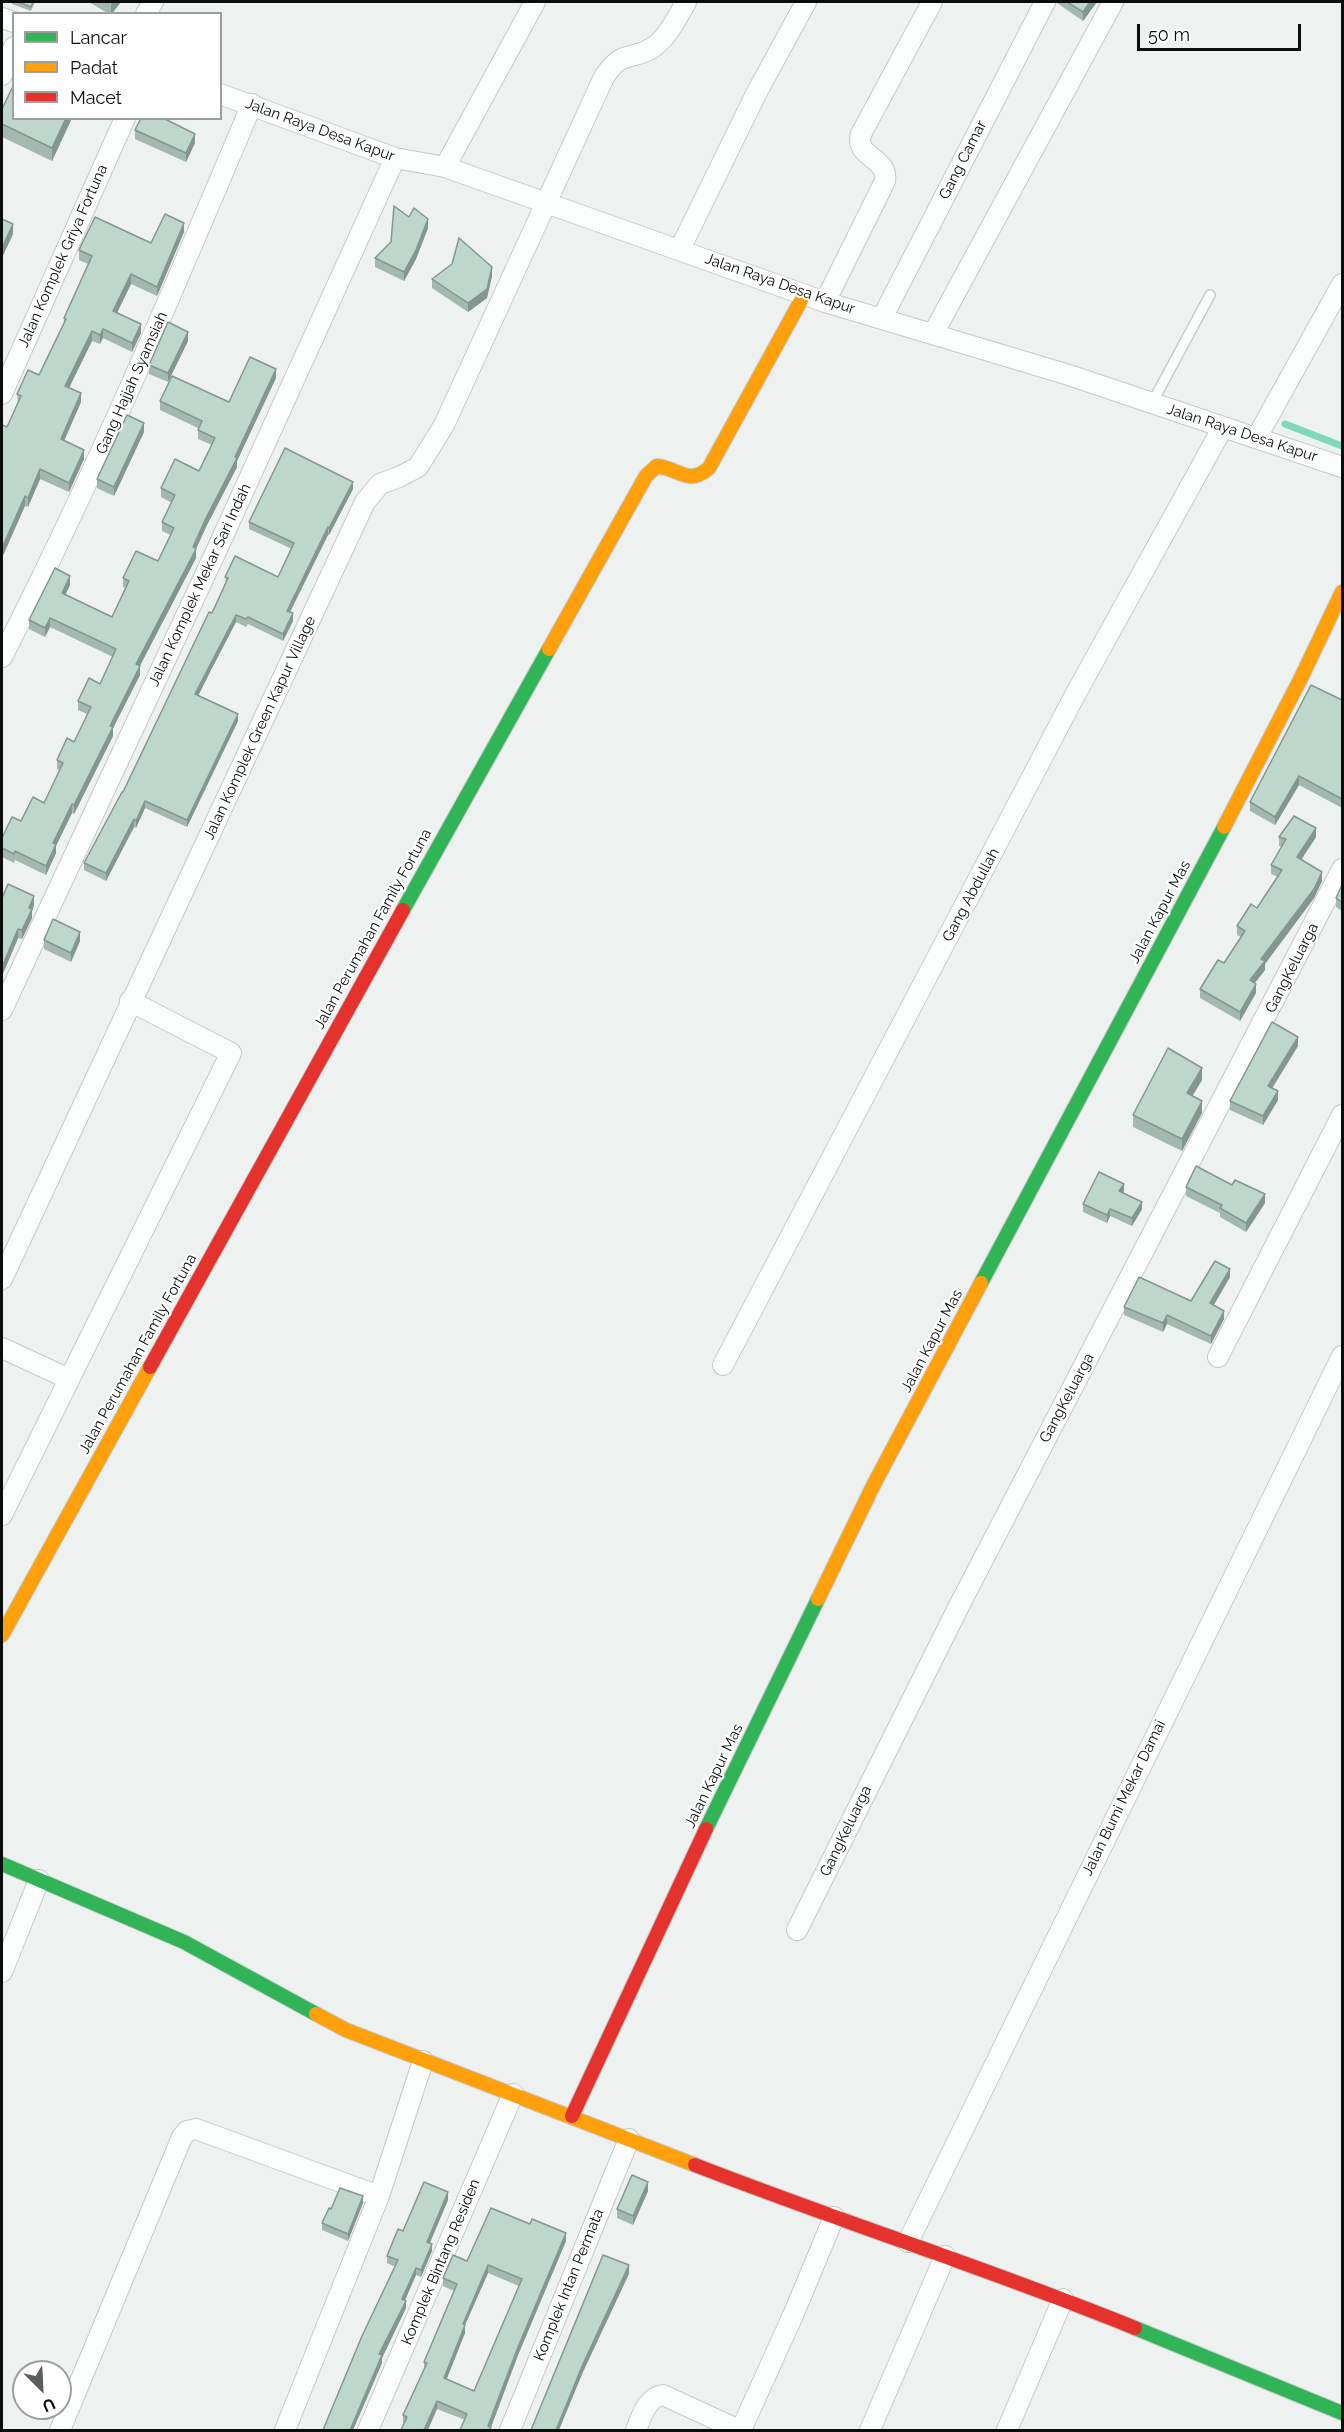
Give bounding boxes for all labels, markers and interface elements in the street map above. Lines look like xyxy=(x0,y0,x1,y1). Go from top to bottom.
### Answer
legend xyxy=(12,12,222,120)
scale bar xyxy=(1140,12,1304,50)
text: 50 m xyxy=(1148,24,1190,45)
text: Lancar xyxy=(70,27,127,48)
text: Padat xyxy=(70,57,118,78)
text: Macet xyxy=(70,87,122,108)
street label: Jalan Raya Desa Kapur xyxy=(243,95,397,165)
street label: Gang Camar xyxy=(935,117,991,203)
street label: Jalan Komplek Griya Fortuna xyxy=(14,162,112,350)
street label: Jalan Raya Desa Kapur xyxy=(703,250,857,318)
street label: Gang Hajjah Syamsiah xyxy=(92,309,172,457)
street label: Jalan Raya Desa Kapur xyxy=(1164,400,1320,466)
street label: Jalan Komplek Mekar Sari Indah xyxy=(145,481,255,689)
street label: Jalan Komplek Green Kapur Village xyxy=(200,613,320,843)
street label: Jalan Perumahan Family Fortuna xyxy=(310,826,436,1032)
street label: Gang Abdullah xyxy=(939,845,1003,945)
street label: Jalan Kapur Mas xyxy=(1125,858,1195,966)
street label: GangKeluarga xyxy=(1262,920,1322,1016)
street label: Jalan Perumahan Family Fortuna xyxy=(75,1251,201,1457)
street label: Jalan Kapur Mas xyxy=(897,1287,967,1395)
street label: GangKeluarga xyxy=(1036,1350,1098,1446)
street label: Jalan Bumi Mekar Damai xyxy=(1078,1717,1170,1879)
street label: Jalan Kapur Mas xyxy=(681,1721,747,1831)
street label: GangKeluarga xyxy=(816,1783,876,1879)
street label: Komplek Bintang Residen xyxy=(398,2176,484,2348)
street label: Komplek Intan Permata xyxy=(530,2206,608,2364)
north arrow xyxy=(12,2360,72,2420)
text: U xyxy=(39,2394,58,2416)

